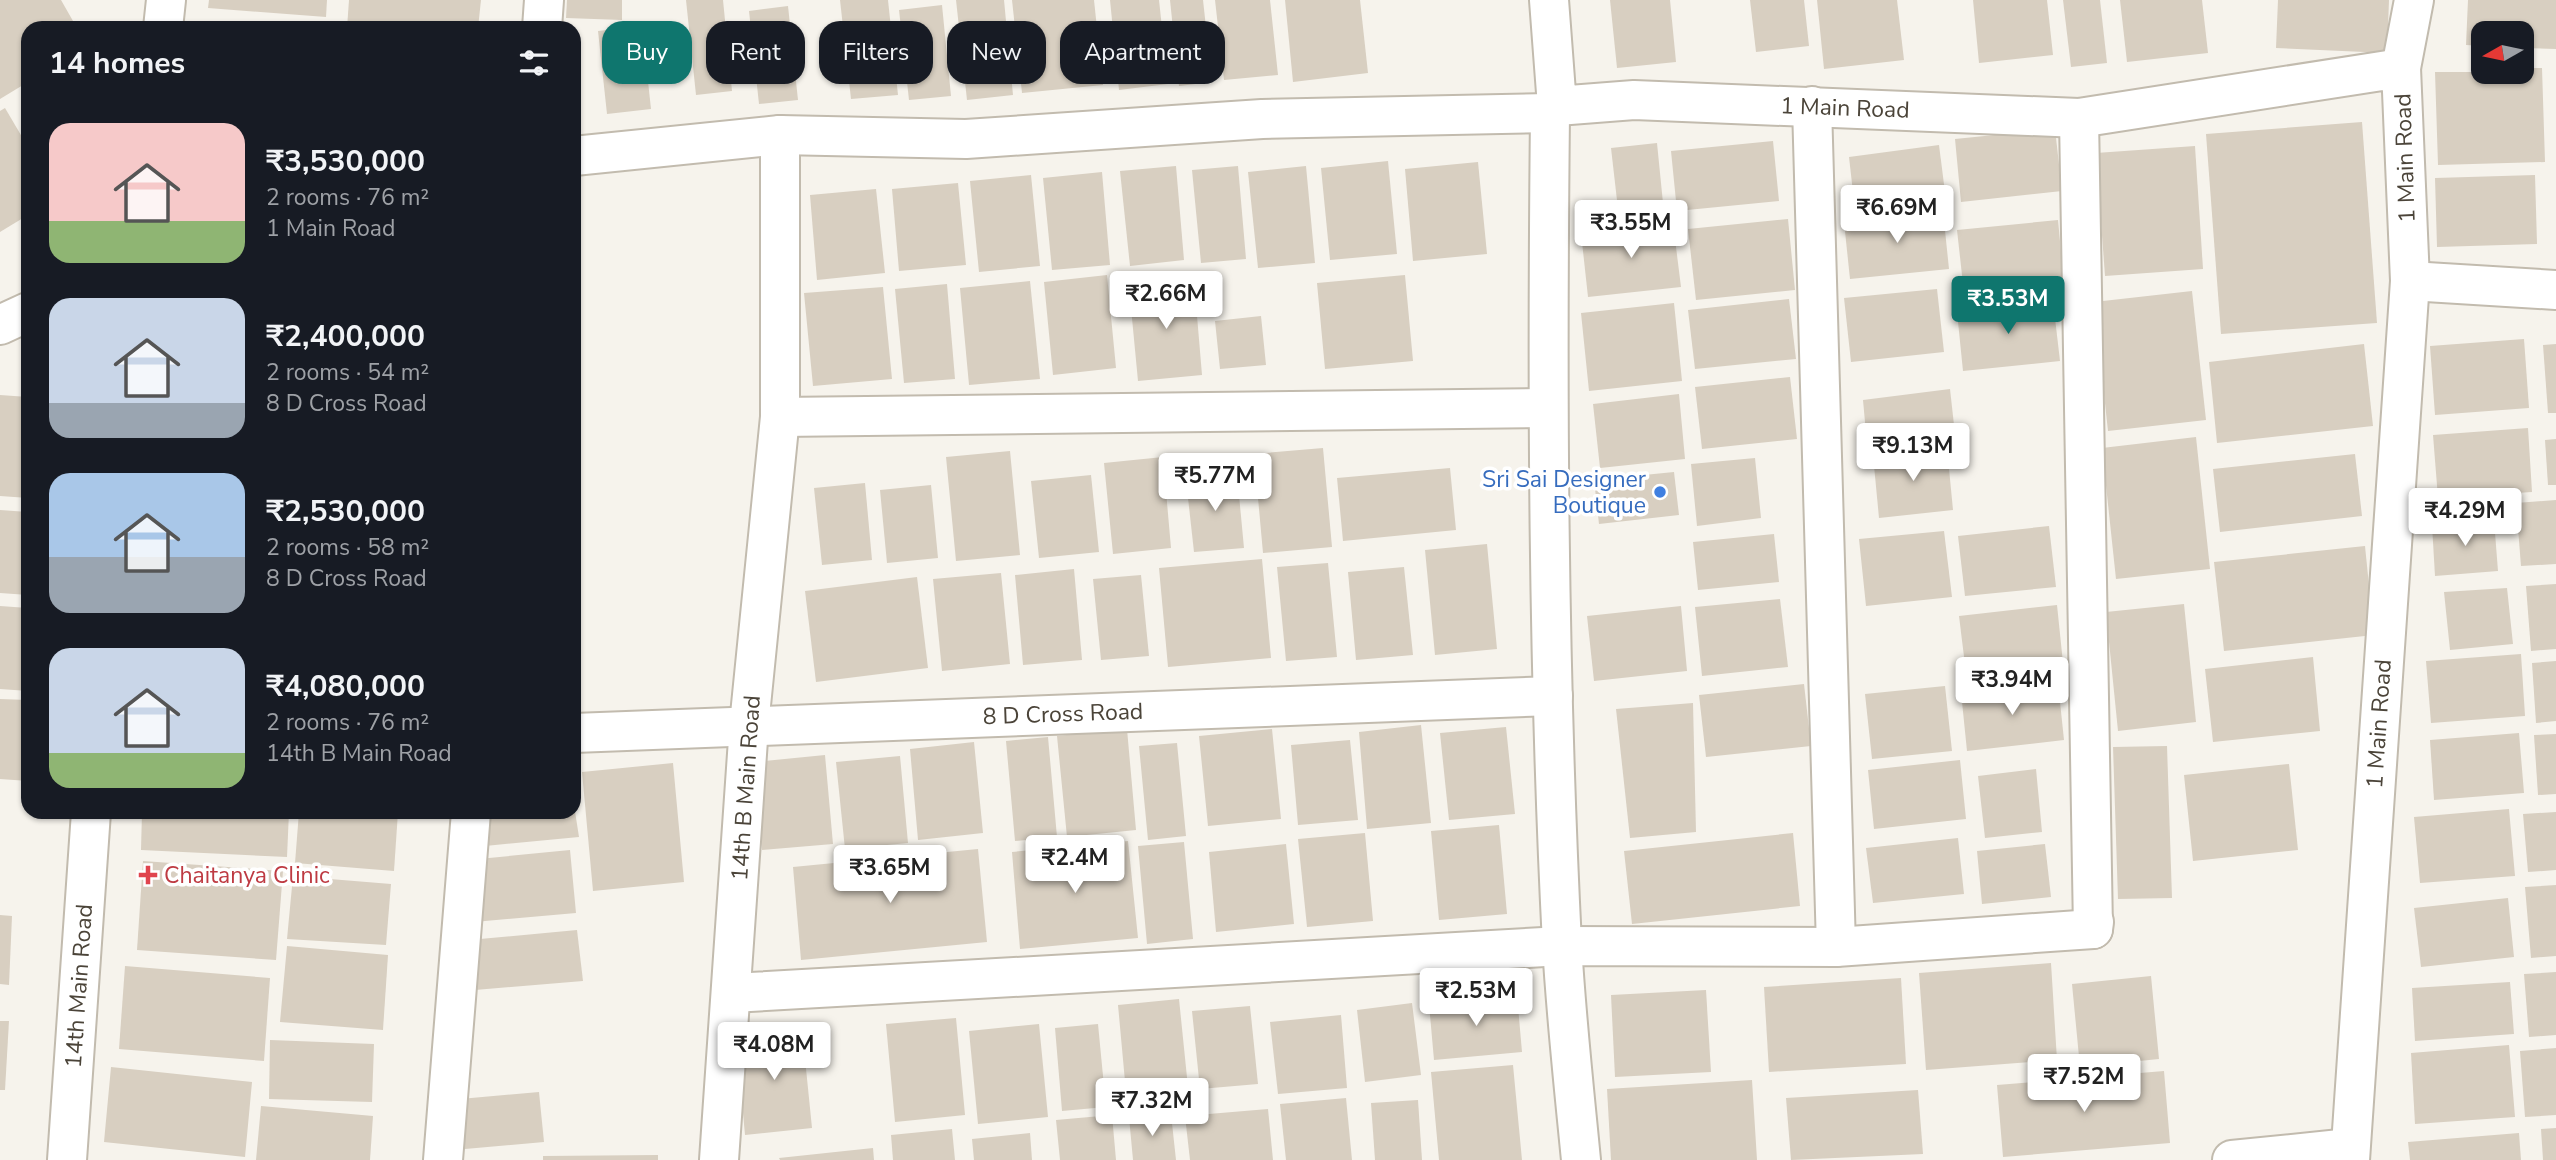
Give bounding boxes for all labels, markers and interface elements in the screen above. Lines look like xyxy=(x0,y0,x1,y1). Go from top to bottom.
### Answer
chip: Buy xyxy=(602,21,692,84)
chip: Rent xyxy=(706,21,805,84)
chip: Filters xyxy=(819,21,933,84)
chip: New xyxy=(947,21,1046,84)
chip: Apartment xyxy=(1060,21,1225,84)
north arrow xyxy=(2471,21,2534,84)
map controls xyxy=(2471,21,2534,84)
text: 14 homes xyxy=(49,43,185,84)
icon: filters xyxy=(515,44,553,82)
street label: 1 Main Road xyxy=(1780,90,1910,126)
street label: 1 Main Road xyxy=(2387,93,2423,223)
text: ₹3,530,000 xyxy=(266,141,425,182)
icon: home xyxy=(105,151,189,235)
text: 2 rooms · 76 m² xyxy=(266,182,429,213)
pin: ₹6.69M xyxy=(1840,186,1954,245)
text: ₹6.69M xyxy=(1857,192,1937,223)
pin: ₹3.55M xyxy=(1574,201,1688,260)
text: ₹3.55M xyxy=(1591,207,1671,238)
text: 1 Main Road xyxy=(266,213,395,244)
pin: ₹2.66M xyxy=(1109,272,1223,331)
pin: ₹3.53M xyxy=(1951,276,2065,336)
text: ₹2.66M xyxy=(1126,278,1206,309)
text: ₹3.53M xyxy=(1968,283,2048,314)
text: ₹2,400,000 xyxy=(266,316,425,357)
icon: home xyxy=(105,326,189,410)
text: 2 rooms · 54 m² xyxy=(266,357,429,388)
text: 8 D Cross Road xyxy=(266,388,427,419)
pin: ₹9.13M xyxy=(1856,424,1970,483)
text: ₹9.13M xyxy=(1873,430,1953,461)
pin: ₹5.77M xyxy=(1158,454,1272,513)
text: ₹5.77M xyxy=(1175,460,1255,491)
place label: Sri Sai Designer Boutique xyxy=(1482,464,1647,521)
marker: Sri Sai Designer Boutique xyxy=(1652,484,1668,500)
pin: ₹4.29M xyxy=(2408,489,2522,548)
text: ₹2,530,000 xyxy=(266,491,425,532)
text: ₹4.29M xyxy=(2425,495,2505,526)
icon: home xyxy=(105,501,189,585)
text: 2 rooms · 58 m² xyxy=(266,532,429,563)
text: 8 D Cross Road xyxy=(266,563,427,594)
pin: ₹3.94M xyxy=(1955,658,2069,717)
street label: 1 Main Road xyxy=(2359,658,2399,790)
text: ₹3.94M xyxy=(1972,664,2052,695)
text: ₹4,080,000 xyxy=(266,666,425,707)
icon: home xyxy=(105,676,189,760)
street label: 14th B Main Road xyxy=(724,694,768,882)
street label: 8 D Cross Road xyxy=(982,696,1144,732)
text: 2 rooms · 76 m² xyxy=(266,707,429,738)
text: 14th B Main Road xyxy=(266,738,452,769)
pin: ₹2.4M xyxy=(1026,836,1124,895)
text: ₹2.4M xyxy=(1041,842,1109,873)
pin: ₹3.65M xyxy=(833,846,947,905)
text: ₹3.65M xyxy=(850,852,930,883)
place label: Chaitanya Clinic xyxy=(164,860,330,891)
marker: Chaitanya Clinic xyxy=(138,865,158,885)
street label: 14th Main Road xyxy=(58,903,100,1069)
pin: ₹2.53M xyxy=(1419,968,1533,1028)
text: ₹2.53M xyxy=(1436,975,1516,1006)
pin: ₹4.08M xyxy=(717,1023,831,1082)
text: ₹4.08M xyxy=(734,1029,814,1060)
pin: ₹7.52M xyxy=(2027,1054,2141,1114)
text: ₹7.52M xyxy=(2044,1061,2124,1092)
pin: ₹7.32M xyxy=(1095,1078,1209,1138)
text: ₹7.32M xyxy=(1112,1085,1192,1116)

